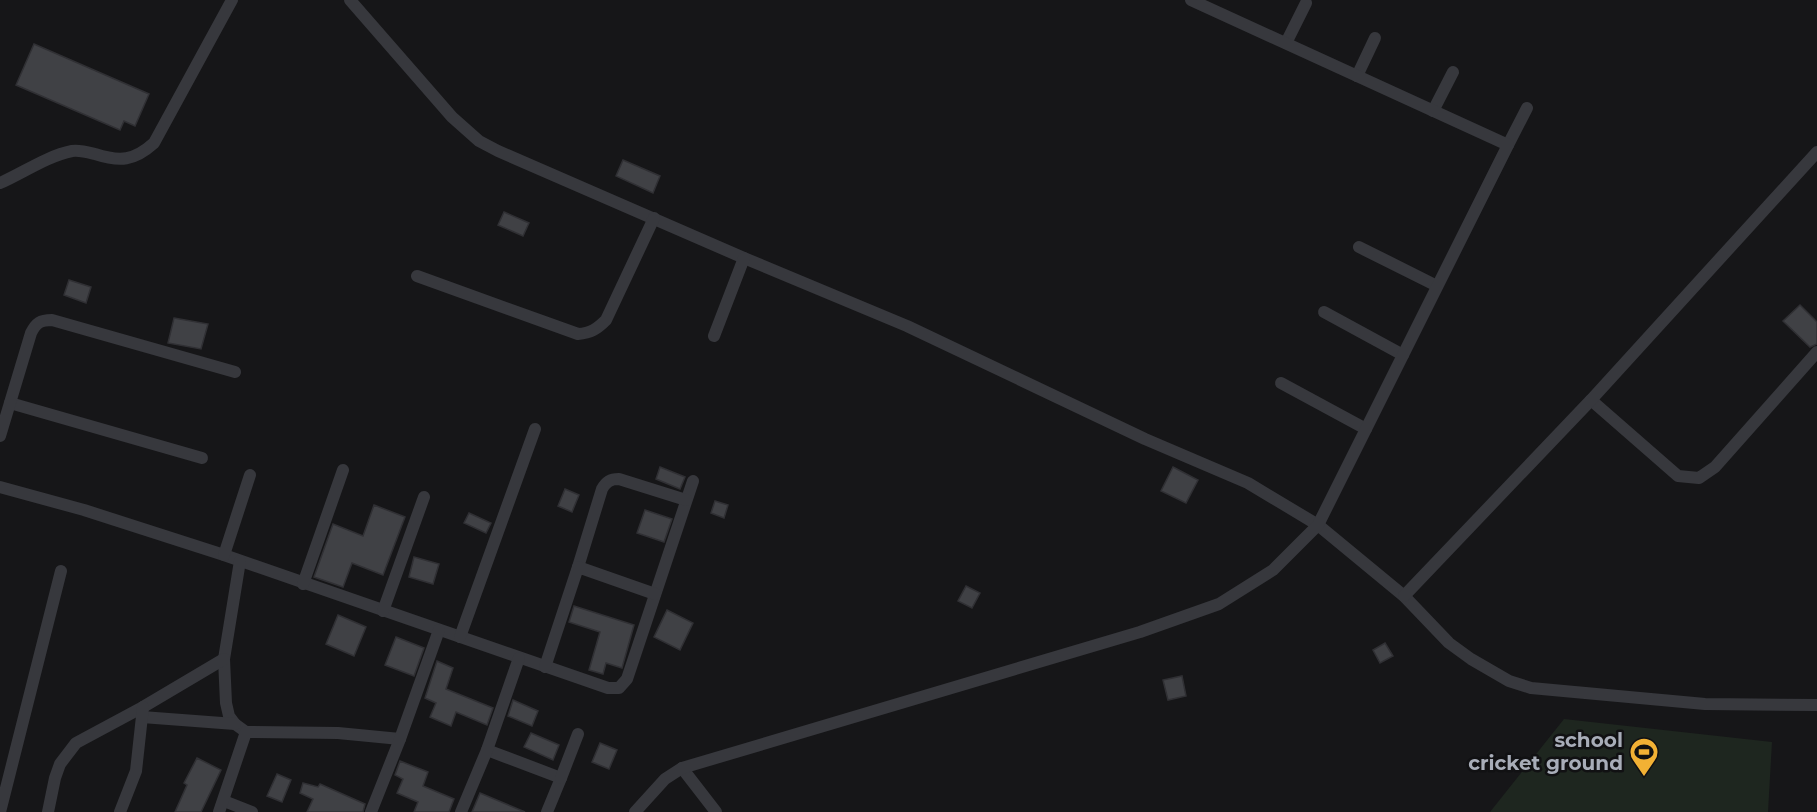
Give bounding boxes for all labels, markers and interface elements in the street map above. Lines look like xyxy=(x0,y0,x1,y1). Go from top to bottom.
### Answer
place label: school cricket ground xyxy=(1468,728,1623,775)
sports icon: school cricket ground xyxy=(1628,736,1660,778)

